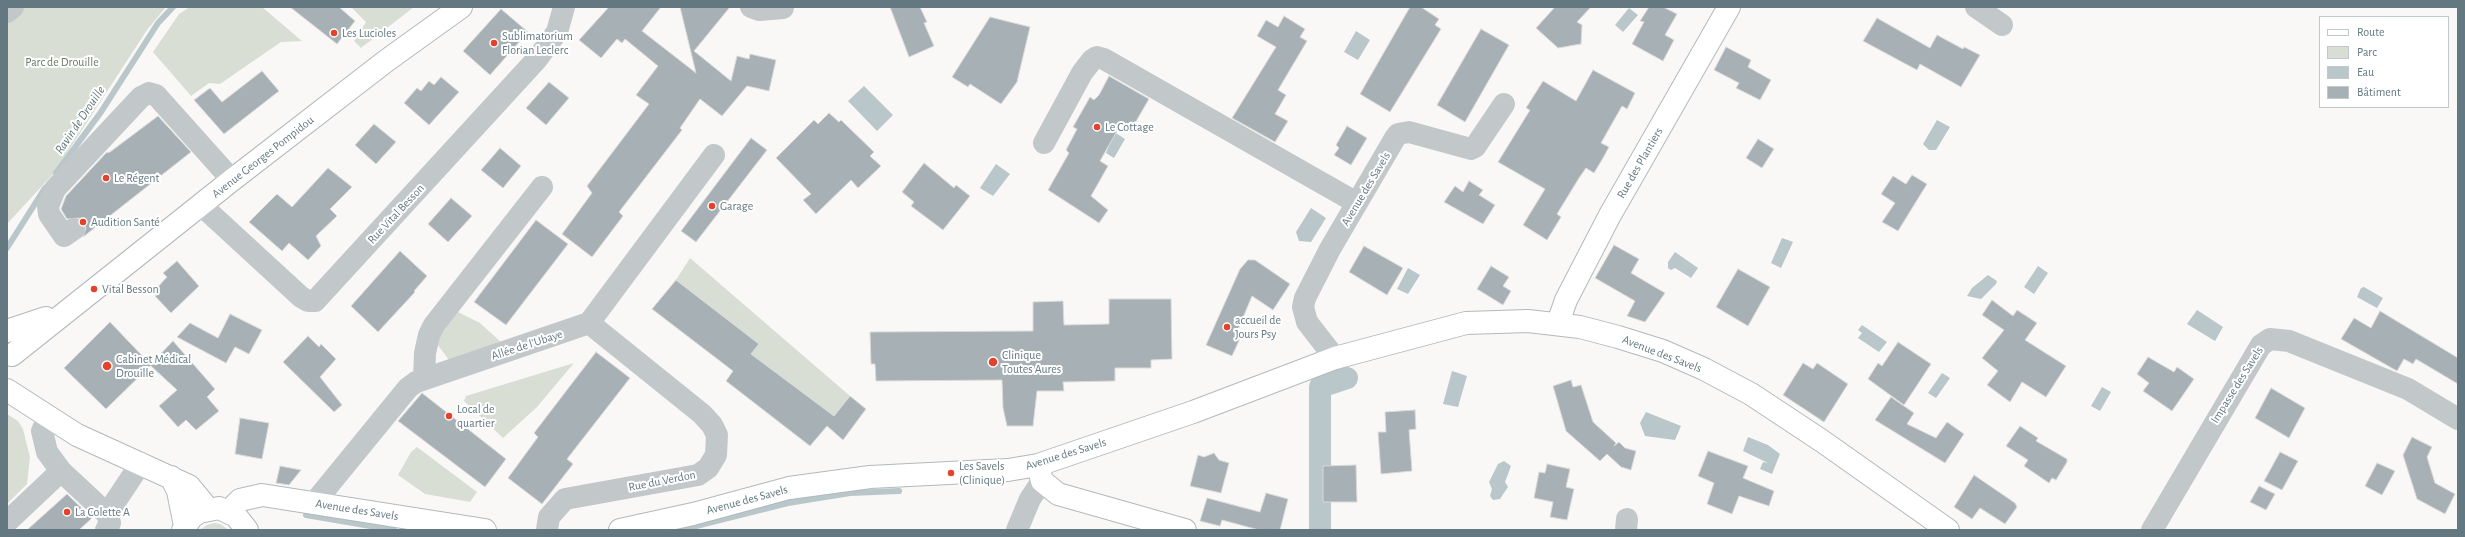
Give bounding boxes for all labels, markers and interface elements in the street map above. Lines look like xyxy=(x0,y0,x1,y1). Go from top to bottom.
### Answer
legend xyxy=(2319,16,2449,108)
place label: Les Lucioles xyxy=(342,26,396,40)
text: Route xyxy=(2357,26,2384,38)
marker: Les Lucioles xyxy=(329,28,339,38)
place label: Sublimatorium Florian Leclerc xyxy=(502,29,573,57)
marker: Sublimatorium Florian Leclerc xyxy=(489,38,499,48)
text: Parc xyxy=(2357,46,2377,58)
park label: Parc de Drouille xyxy=(25,55,99,69)
text: Eau xyxy=(2357,66,2374,78)
water label: Ravin de Drouille xyxy=(52,83,108,157)
text: Bâtiment xyxy=(2357,86,2401,98)
street label: Avenue Georges Pompidou xyxy=(209,113,317,201)
place label: Le Cottage xyxy=(1105,120,1154,134)
marker: Le Cottage xyxy=(1092,122,1102,132)
street label: Rue des Plantiers xyxy=(1614,125,1666,201)
street label: Avenue des Savels xyxy=(1338,149,1394,229)
place label: Le Régent xyxy=(114,171,159,185)
marker: Le Régent xyxy=(101,173,111,183)
street label: Rue Vital Besson xyxy=(365,181,427,247)
place label: Garage xyxy=(720,199,753,213)
marker: Garage xyxy=(707,201,717,211)
place label: Audition Santé xyxy=(91,215,160,229)
marker: Audition Santé xyxy=(78,217,88,227)
place label: Vital Besson xyxy=(102,282,159,296)
marker: Vital Besson xyxy=(89,284,99,294)
place label: accueil de Jours Psy xyxy=(1235,313,1281,341)
marker: accueil de Jours Psy xyxy=(1222,322,1232,332)
street label: Allée de l'Ubaye xyxy=(490,327,564,363)
street label: Avenue des Savels xyxy=(1620,332,1704,376)
street label: Impasse des Savels xyxy=(2208,344,2266,426)
place label: Clinique Toutes Aures xyxy=(1002,348,1061,376)
place label: Cabinet Médical Drouille xyxy=(116,352,191,380)
marker: Clinique Toutes Aures xyxy=(987,356,999,368)
marker: Cabinet Médical Drouille xyxy=(101,360,113,372)
place label: Local de quartier xyxy=(457,402,495,430)
marker: Local de quartier xyxy=(444,411,454,421)
street label: Avenue des Savels xyxy=(1024,435,1108,473)
place label: Les Savels (Clinique) xyxy=(959,459,1005,487)
street label: Rue du Verdon xyxy=(627,467,697,495)
marker: Les Savels (Clinique) xyxy=(946,468,956,478)
street label: Avenue des Savels xyxy=(705,482,789,518)
street label: Avenue des Savels xyxy=(314,496,400,524)
place label: La Colette A xyxy=(75,505,130,519)
marker: La Colette A xyxy=(62,507,72,517)

